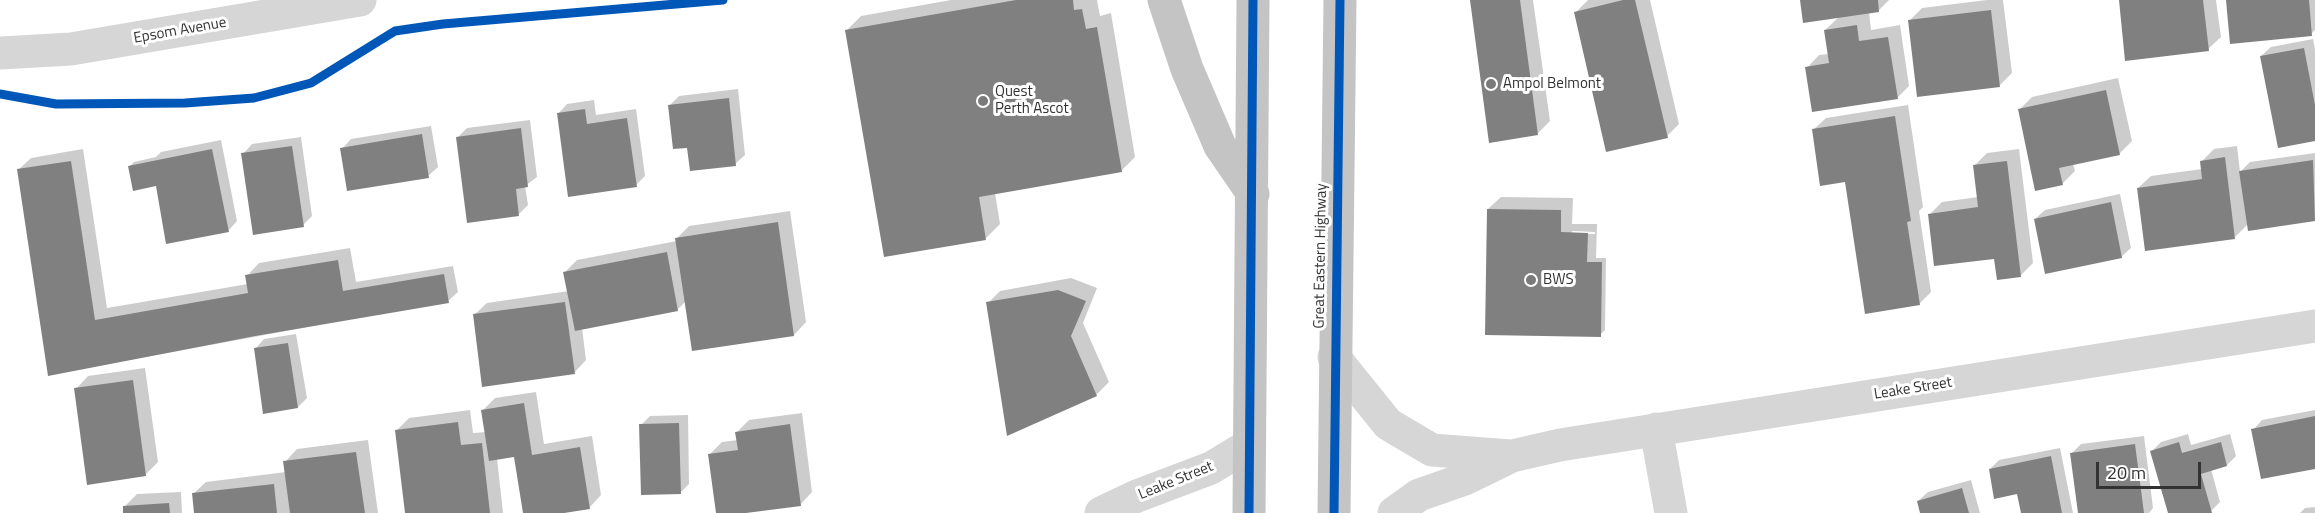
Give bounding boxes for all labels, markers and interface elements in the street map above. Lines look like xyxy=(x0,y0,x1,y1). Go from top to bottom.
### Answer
street label: Epsom Avenue xyxy=(132,14,228,48)
place label: Ampol Belmont xyxy=(1503,75,1601,93)
marker: Ampol Belmont xyxy=(1484,77,1498,91)
place label: Quest Perth Ascot xyxy=(995,83,1069,118)
marker: Quest Perth Ascot xyxy=(976,94,990,108)
street label: Great Eastern Highway xyxy=(1311,183,1331,329)
place label: BWS xyxy=(1543,271,1574,289)
marker: BWS xyxy=(1524,273,1538,287)
street label: Leake Street xyxy=(1873,374,1953,404)
scale bar xyxy=(2099,450,2204,488)
street label: Leake Street xyxy=(1136,458,1216,504)
text: 20 m xyxy=(2107,459,2146,486)

